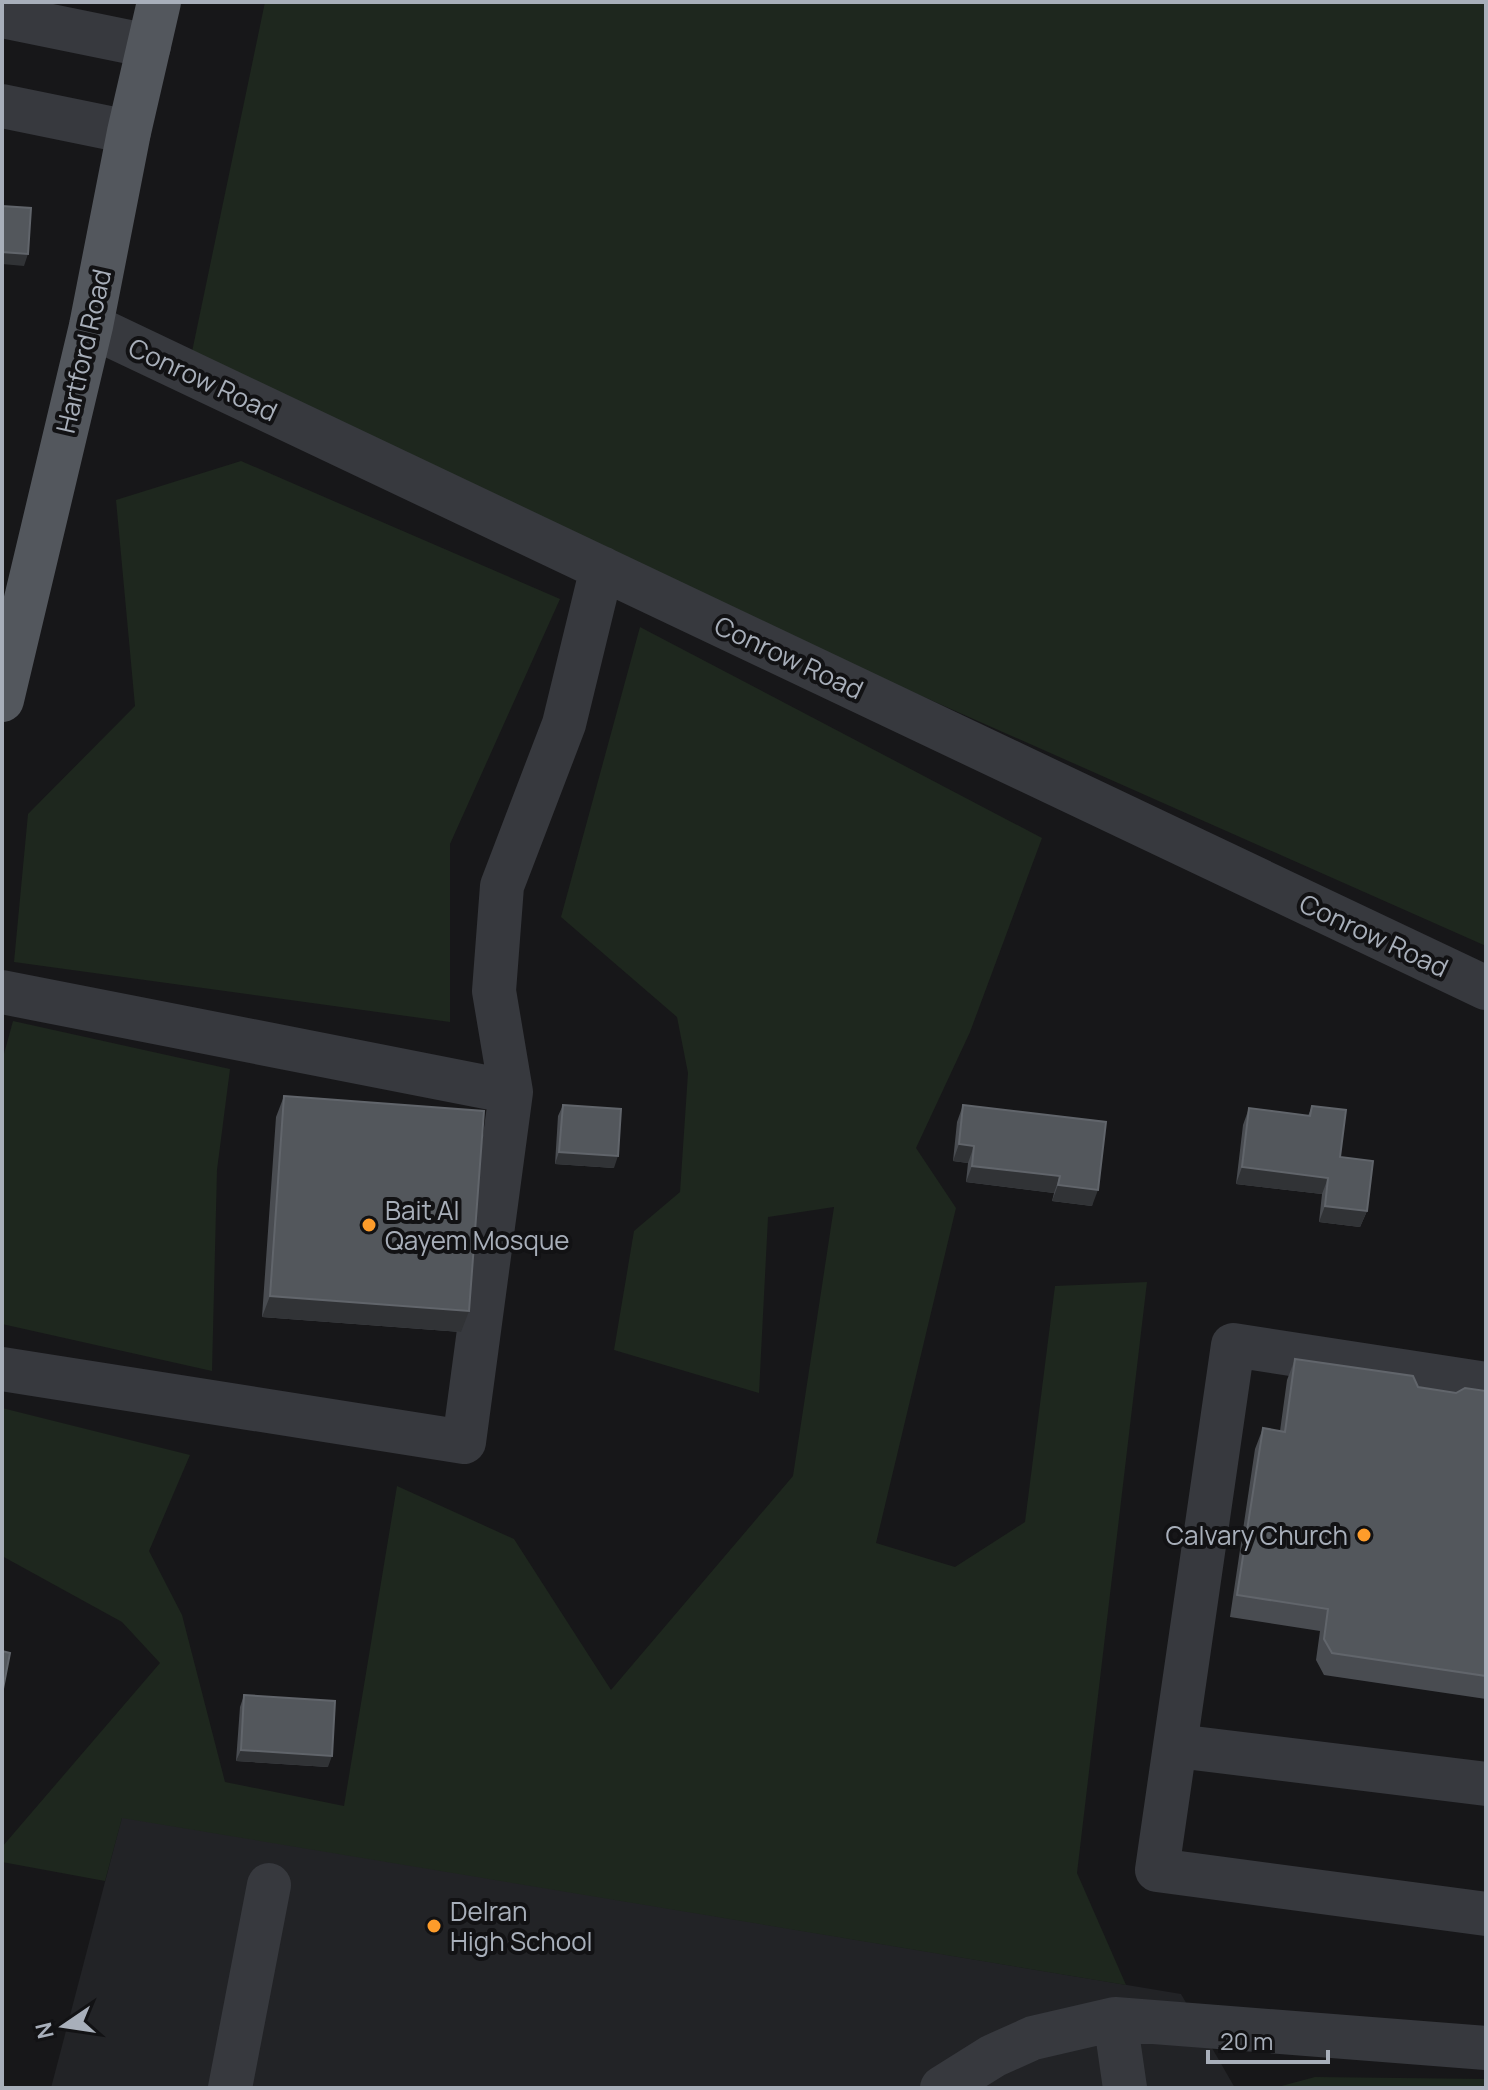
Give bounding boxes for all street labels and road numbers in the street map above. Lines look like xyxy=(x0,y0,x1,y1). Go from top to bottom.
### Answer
street label: Hartford Road xyxy=(47,265,119,437)
street label: Conrow Road xyxy=(123,329,283,429)
street label: Conrow Road xyxy=(709,607,869,707)
street label: Conrow Road xyxy=(1294,885,1454,985)

